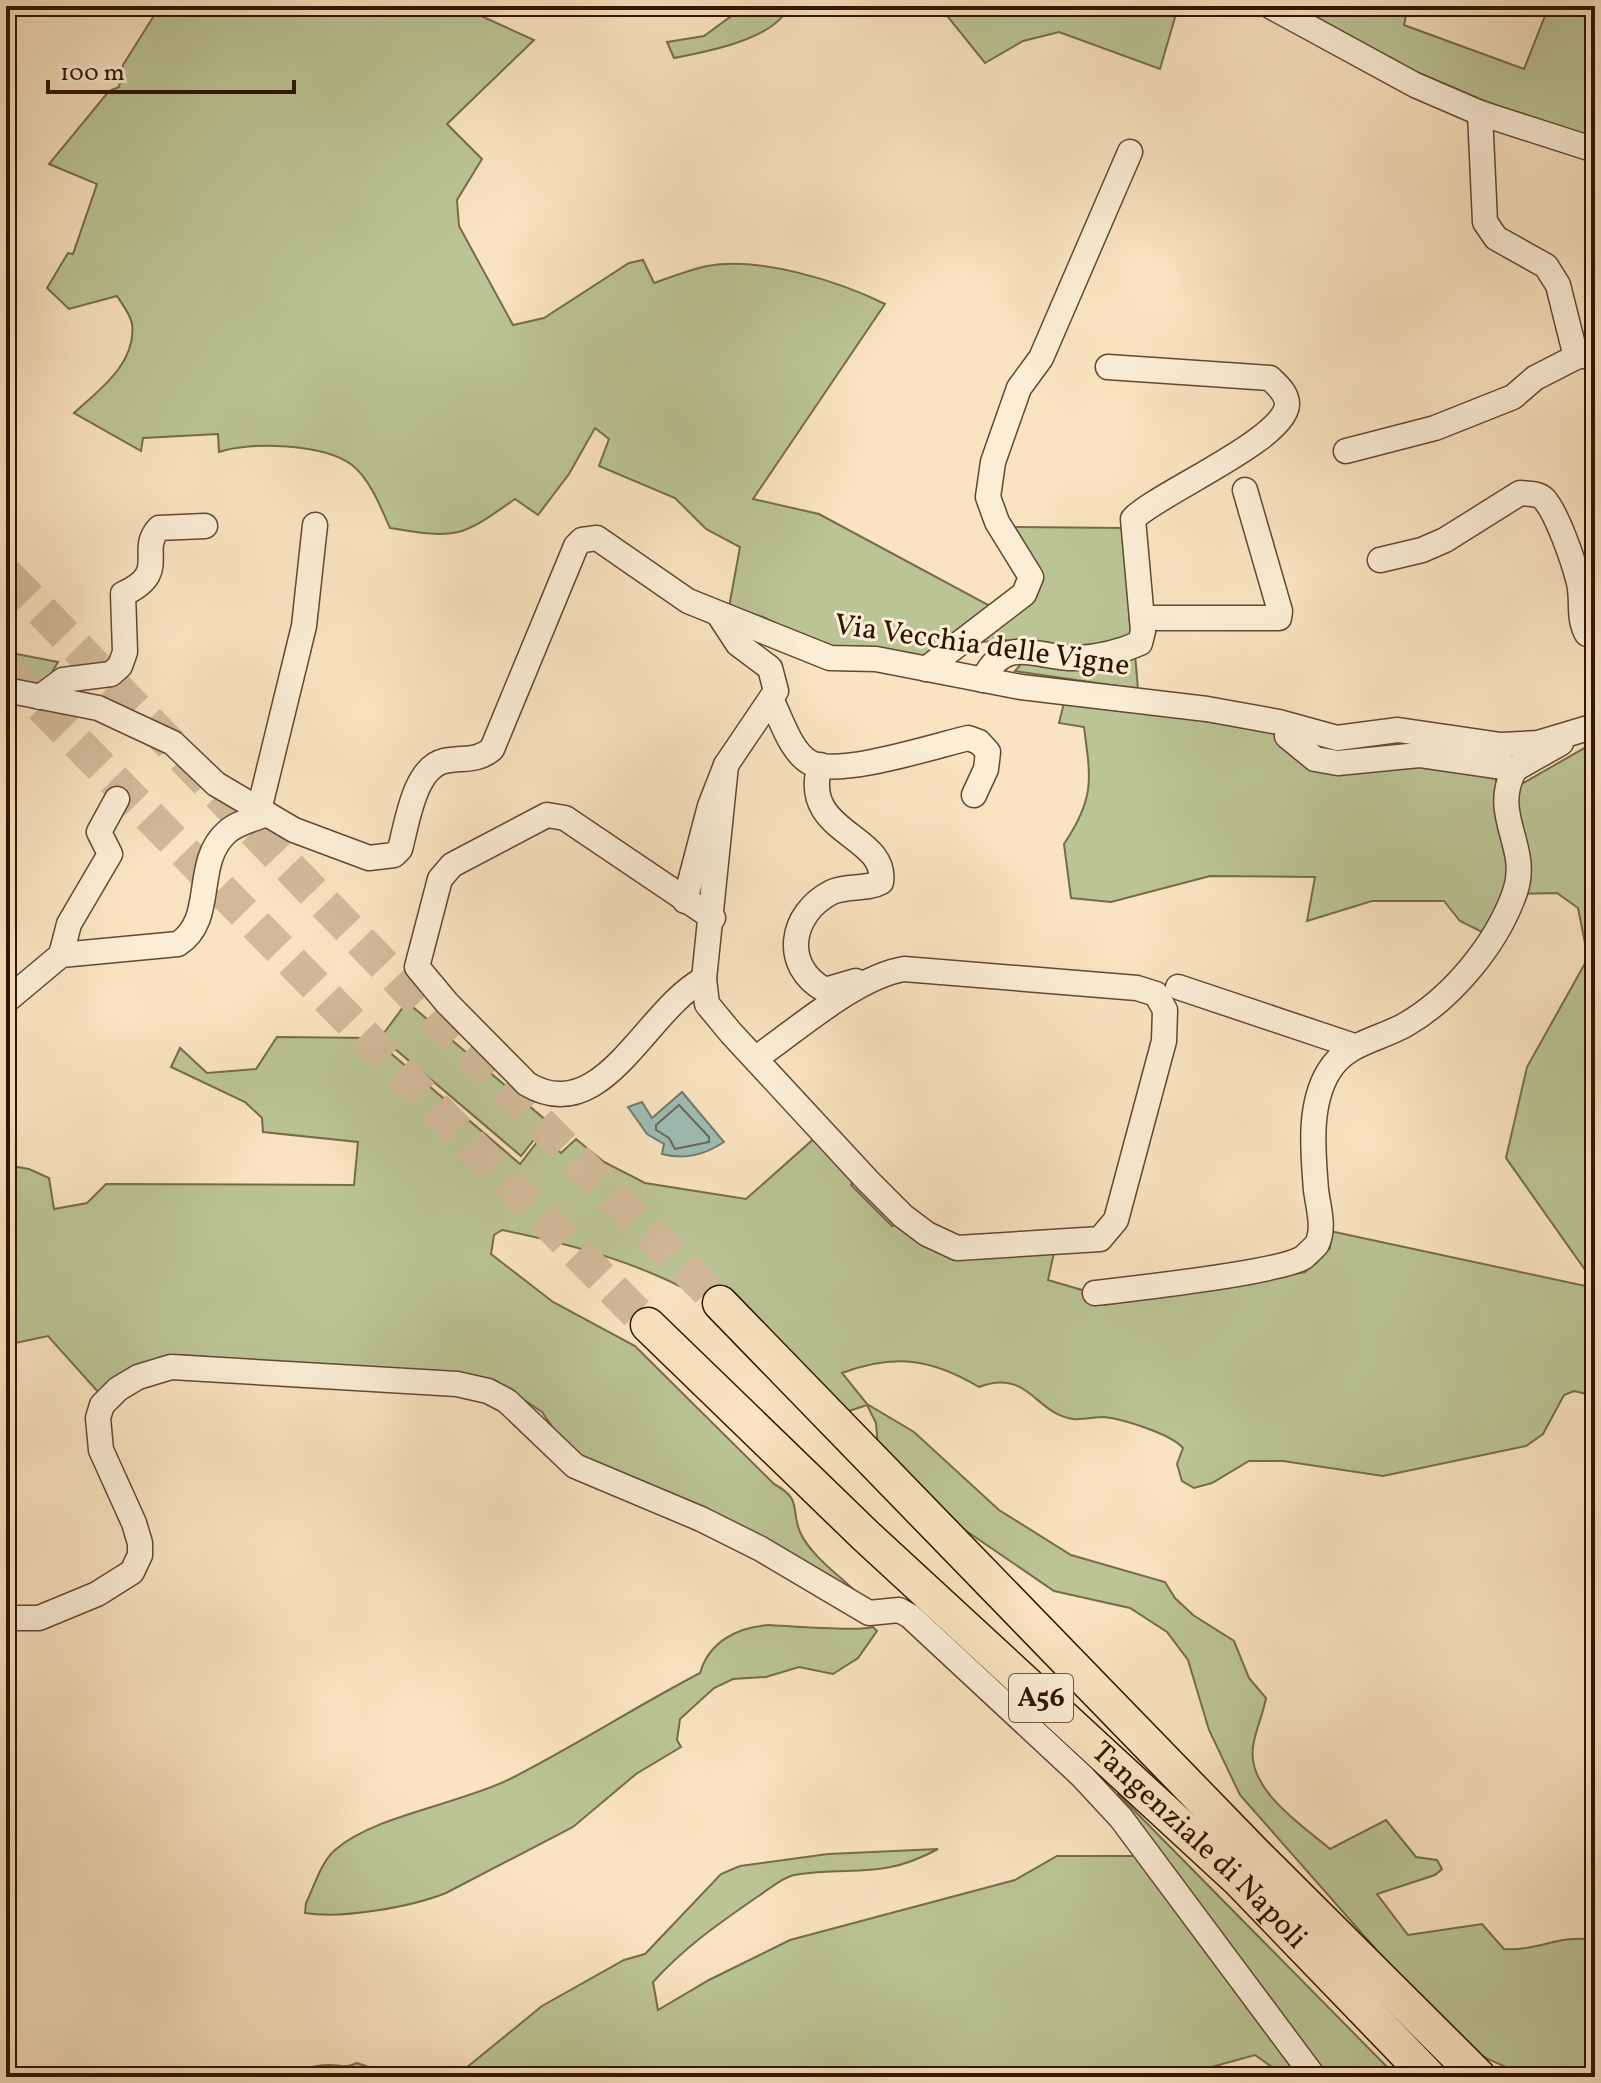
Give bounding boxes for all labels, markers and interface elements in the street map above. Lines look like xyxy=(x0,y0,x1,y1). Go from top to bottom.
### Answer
scale bar xyxy=(48,44,294,94)
text: 100 m xyxy=(60,57,125,91)
street label: Via Vecchia delle Vigne xyxy=(832,604,1132,688)
road number: A56 xyxy=(1009,1674,1073,1722)
street label: Tangenziale di Napoli xyxy=(1081,1732,1316,1959)

